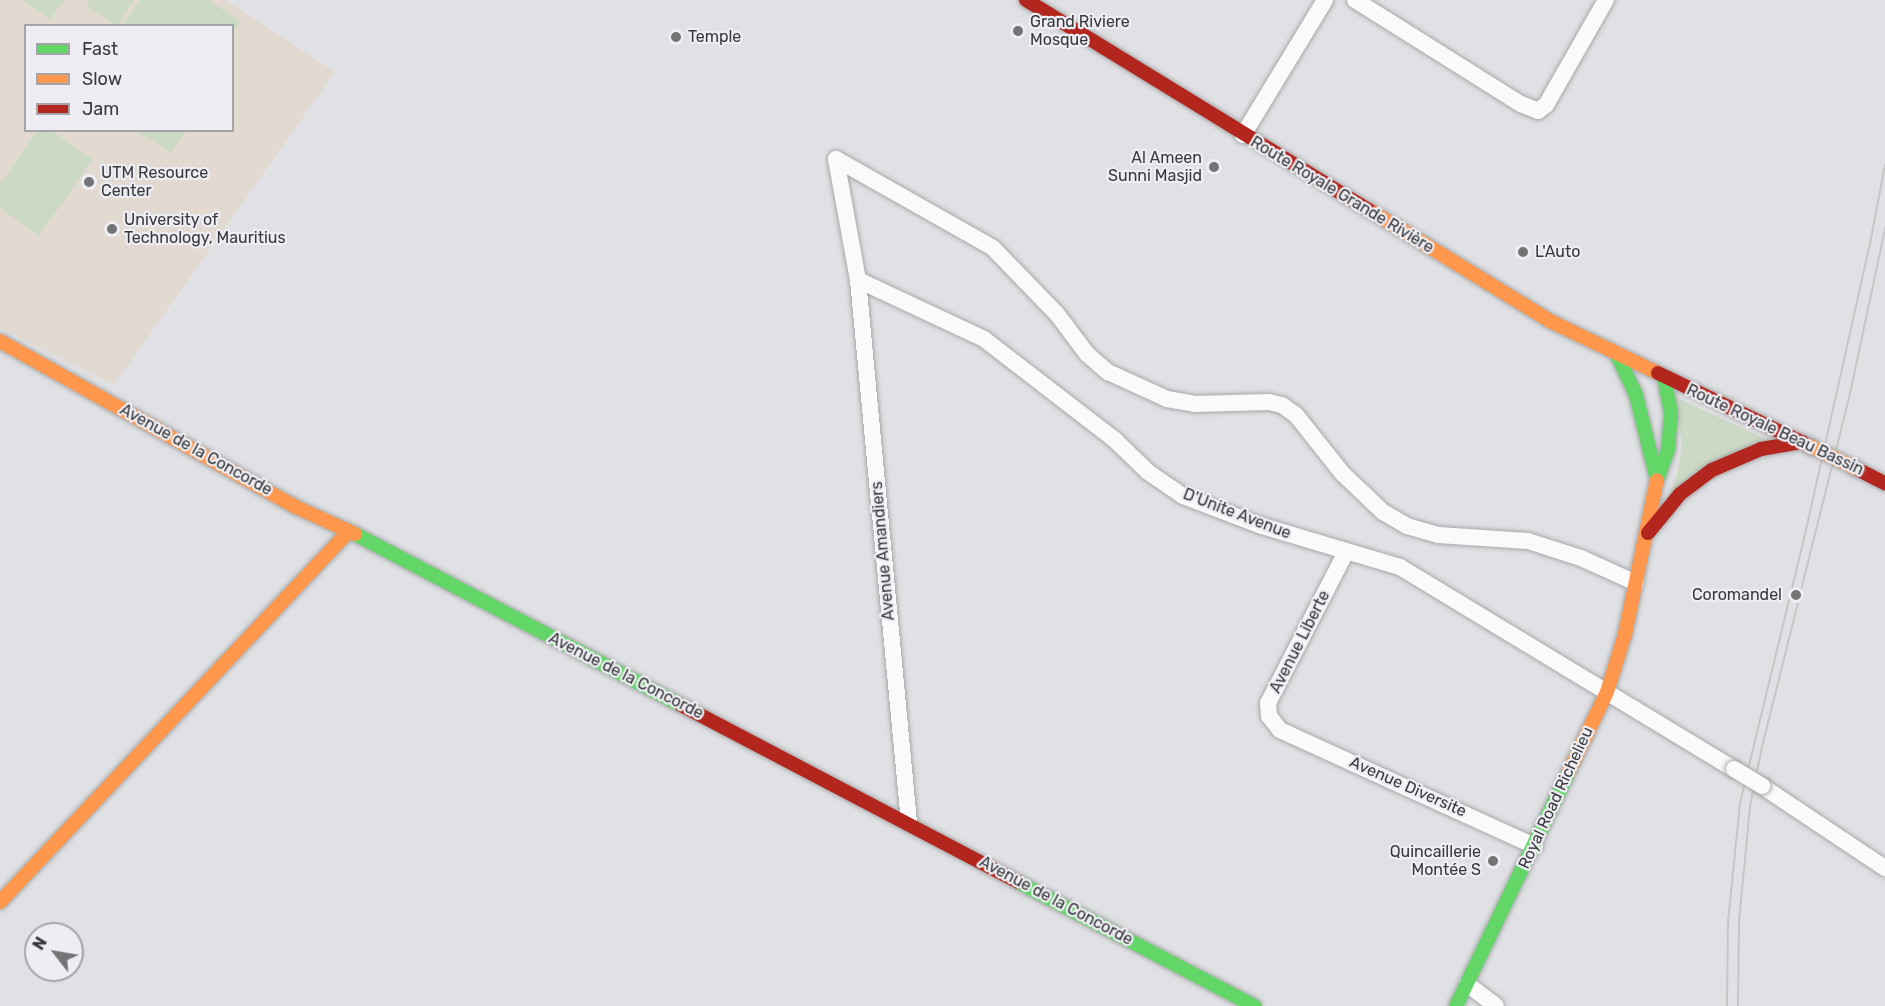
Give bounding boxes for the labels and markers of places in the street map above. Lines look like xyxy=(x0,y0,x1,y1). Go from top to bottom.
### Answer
place label: Grand Riviere Mosque xyxy=(1030,12,1130,50)
marker: Grand Riviere Mosque xyxy=(1011,24,1025,38)
place label: Temple xyxy=(688,27,741,47)
marker: Temple xyxy=(669,30,683,44)
place label: Al Ameen Sunni Masjid xyxy=(1108,148,1202,186)
marker: Al Ameen Sunni Masjid xyxy=(1207,160,1221,174)
place label: UTM Resource Center xyxy=(101,163,208,201)
marker: UTM Resource Center xyxy=(82,175,96,189)
place label: University of Technology, Mauritius xyxy=(124,210,286,248)
marker: University of Technology, Mauritius xyxy=(105,222,119,236)
place label: L'Auto xyxy=(1535,242,1580,262)
marker: L'Auto xyxy=(1516,245,1530,259)
place label: Coromandel xyxy=(1692,585,1782,605)
marker: Coromandel xyxy=(1787,586,1805,604)
place label: Quincaillerie Montée S xyxy=(1390,842,1481,880)
marker: Quincaillerie Montée S xyxy=(1486,854,1500,868)

